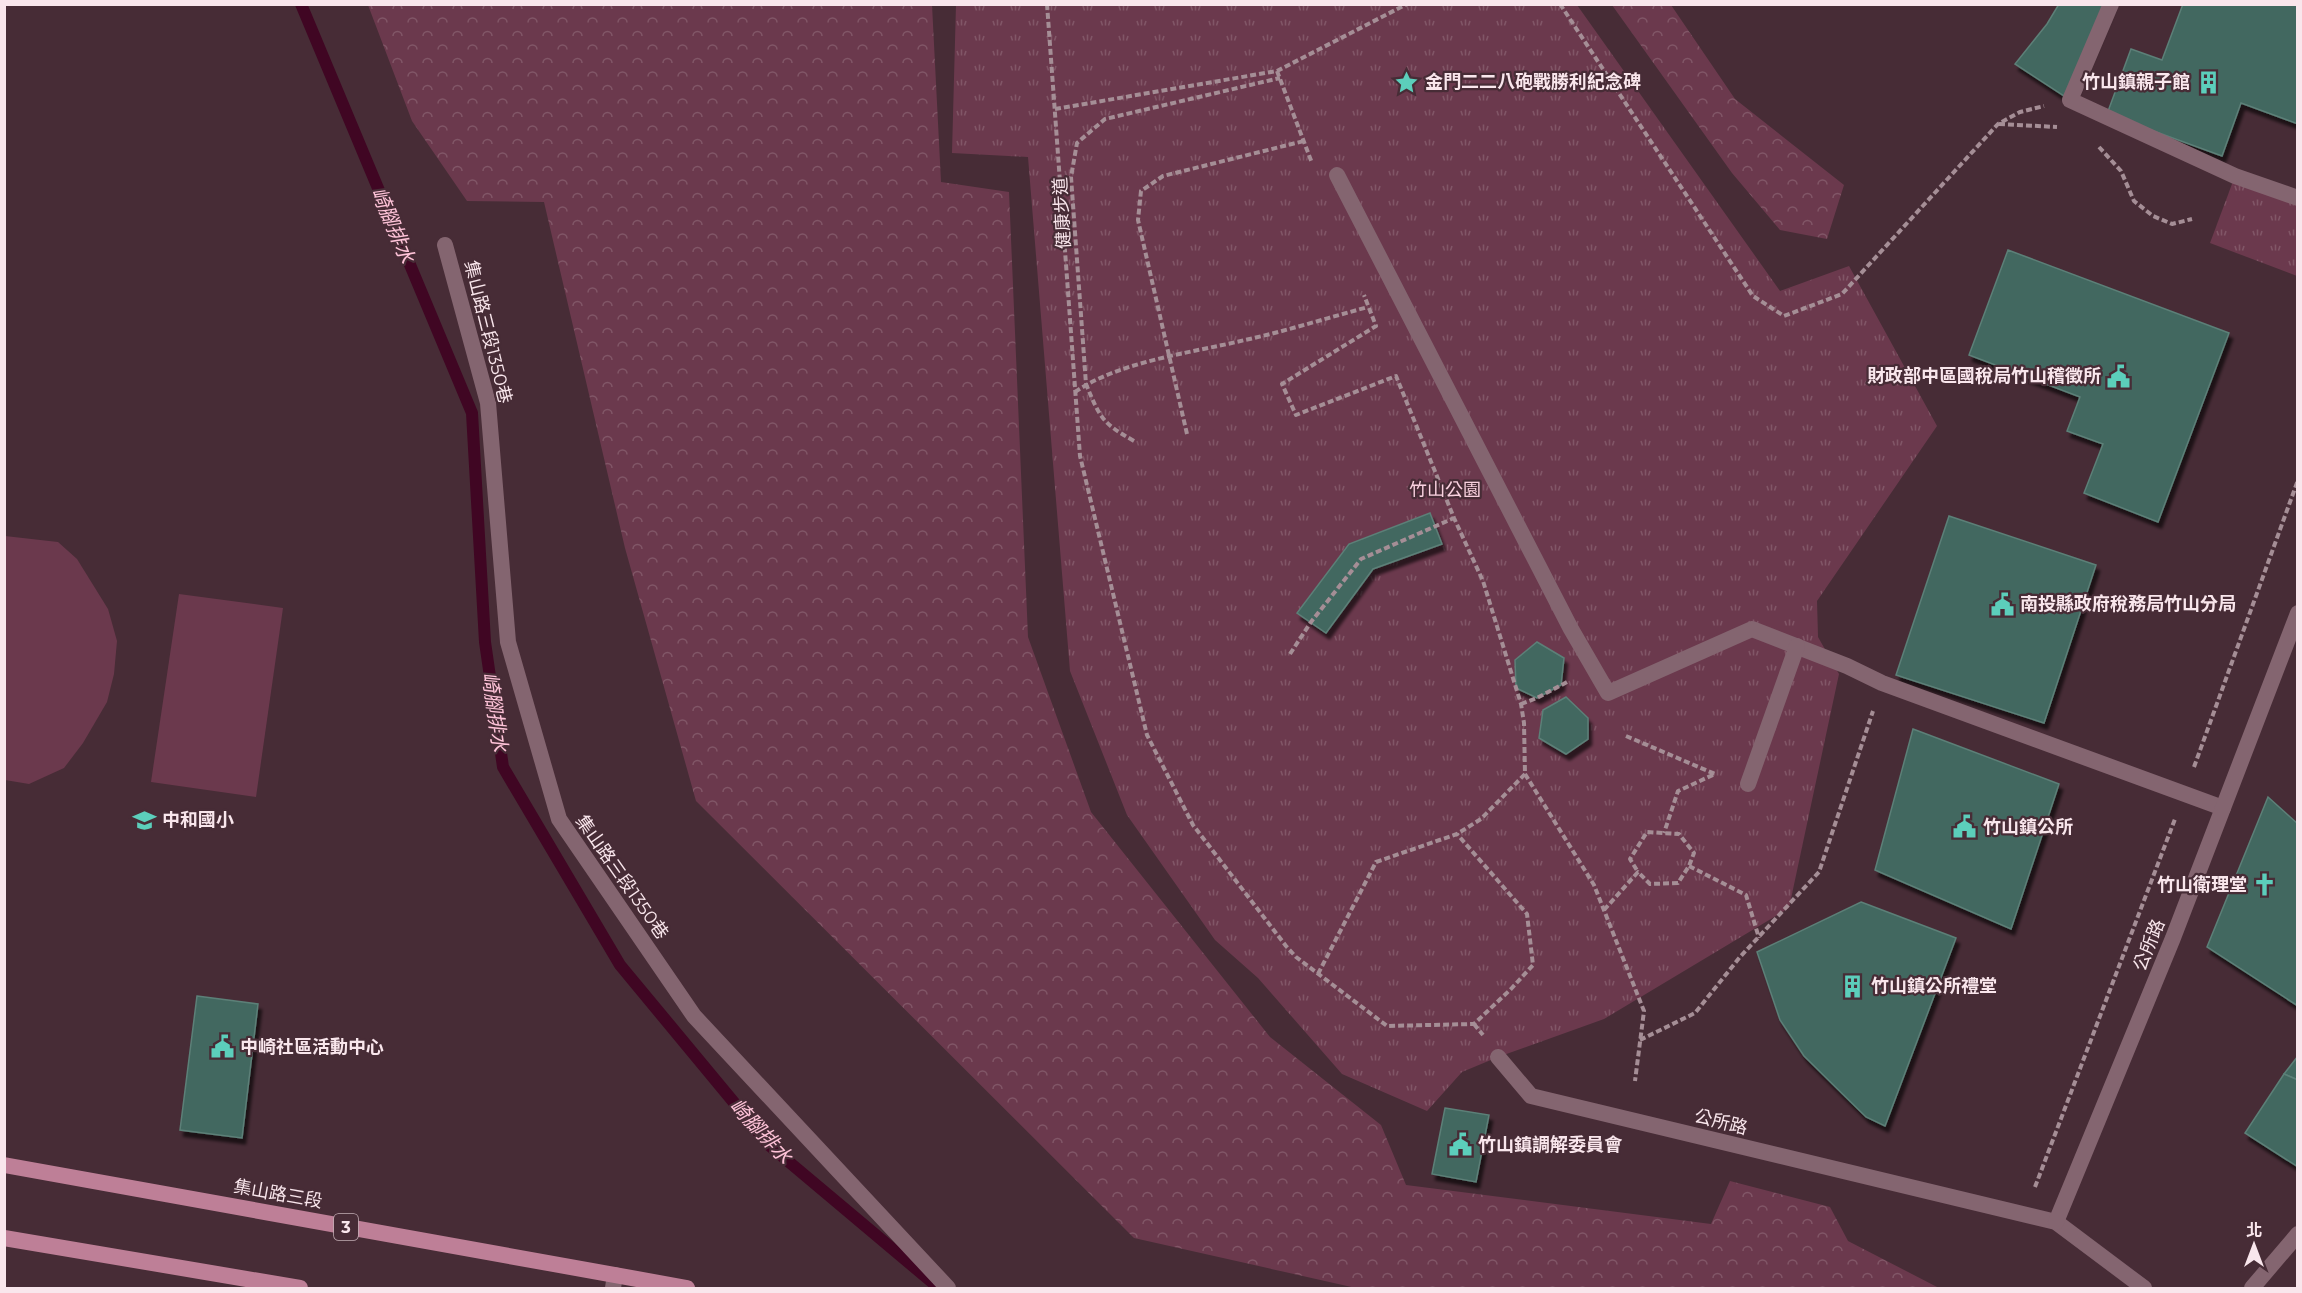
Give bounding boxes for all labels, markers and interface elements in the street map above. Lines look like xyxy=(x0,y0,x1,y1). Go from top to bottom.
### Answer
place icon: 金門二二八砲戰勝利紀念碑 xyxy=(1394,69,1420,95)
building icon: 竹山鎮親子館 xyxy=(2195,69,2221,95)
place label: 金門二二八砲戰勝利紀念碑 xyxy=(1425,71,1641,93)
place label: 竹山鎮親子館 xyxy=(2082,71,2190,93)
street label: 健康步道 xyxy=(1049,176,1075,250)
water label: 崎腳排水 xyxy=(366,183,420,267)
street label: 集山路三段1350巷 xyxy=(460,258,516,406)
public building icon: 財政部中區國稅局竹山稽徵所 xyxy=(2106,363,2132,389)
place label: 財政部中區國稅局竹山稽徵所 xyxy=(1867,365,2101,387)
park label: 竹山公園 xyxy=(1409,479,1481,501)
public building icon: 南投縣政府稅務局竹山分局 xyxy=(1989,591,2015,617)
place label: 南投縣政府稅務局竹山分局 xyxy=(2020,593,2236,615)
water label: 崎腳排水 xyxy=(478,671,513,754)
school or university icon: 中和國小 xyxy=(131,807,157,833)
place label: 中和國小 xyxy=(162,809,234,831)
street label: 集山路三段1350巷 xyxy=(571,811,673,943)
public building icon: 竹山鎮公所 xyxy=(1952,814,1978,840)
place label: 竹山鎮公所 xyxy=(1983,816,2073,838)
church icon: 竹山衛理堂 xyxy=(2252,872,2278,898)
place label: 竹山衛理堂 xyxy=(2157,874,2247,896)
street label: 公所路 xyxy=(2129,916,2169,974)
building icon: 竹山鎮公所禮堂 xyxy=(1840,973,1866,999)
place label: 竹山鎮公所禮堂 xyxy=(1871,975,1997,997)
public building icon: 中崎社區活動中心 xyxy=(209,1034,235,1060)
place label: 中崎社區活動中心 xyxy=(240,1036,384,1058)
water label: 崎腳排水 xyxy=(725,1094,798,1169)
street label: 公所路 xyxy=(1692,1105,1750,1139)
public building icon: 竹山鎮調解委員會 xyxy=(1447,1132,1473,1158)
place label: 竹山鎮調解委員會 xyxy=(1478,1134,1623,1156)
street label: 集山路三段 xyxy=(232,1175,324,1213)
road number: 3 xyxy=(334,1214,358,1240)
north arrow xyxy=(2224,1215,2284,1275)
text: 北 xyxy=(2246,1221,2262,1240)

